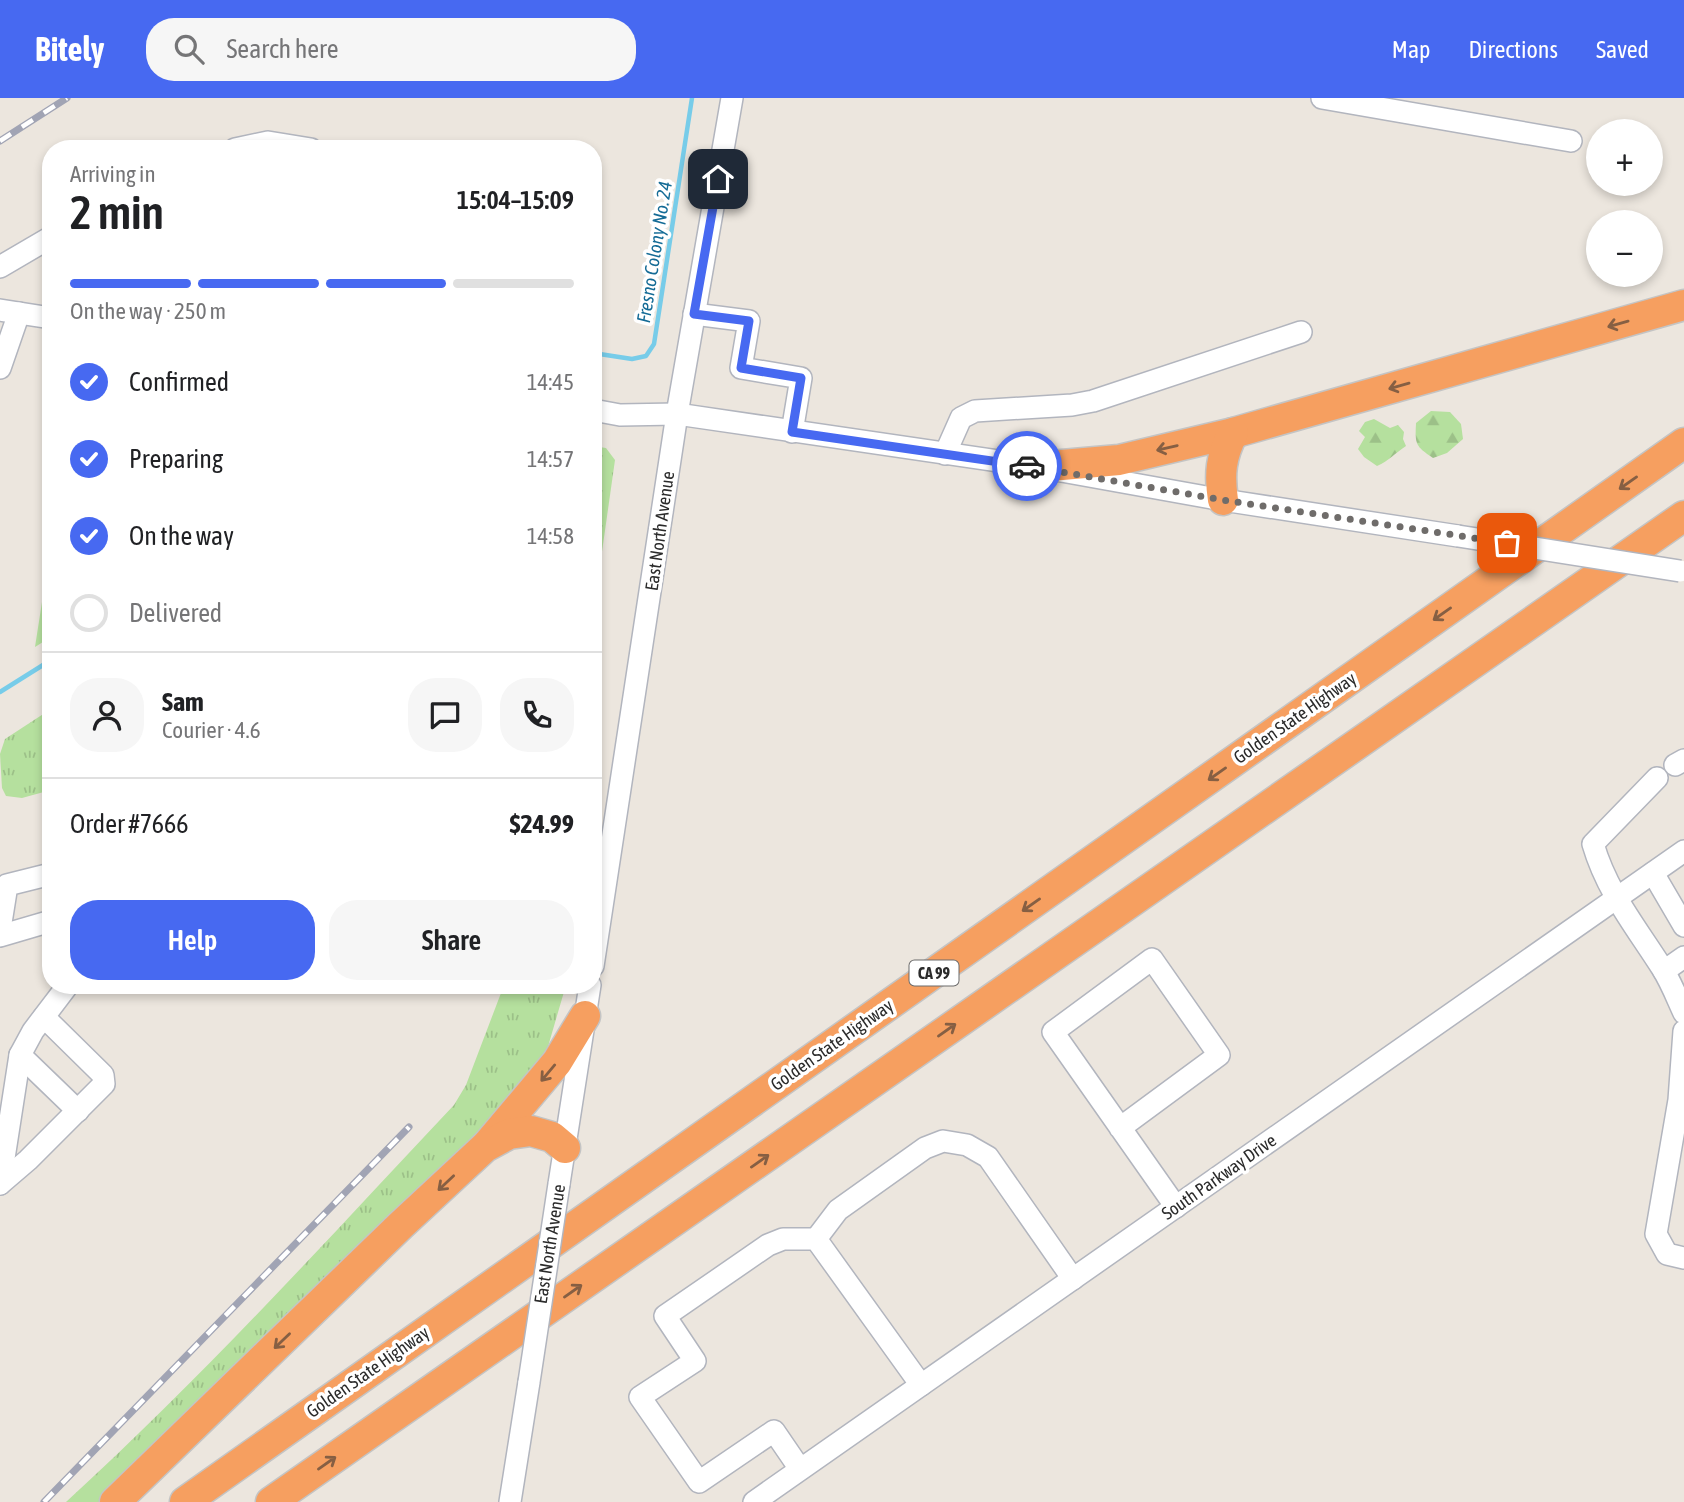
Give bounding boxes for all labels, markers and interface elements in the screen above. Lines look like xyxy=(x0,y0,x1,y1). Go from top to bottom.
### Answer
search box xyxy=(146,18,636,81)
text: Bitely xyxy=(35,30,104,68)
icon: search xyxy=(170,30,208,68)
text: Search here xyxy=(226,34,339,64)
text: Map xyxy=(1392,36,1430,63)
text: Directions xyxy=(1468,36,1558,63)
text: Saved xyxy=(1596,36,1649,63)
map controls xyxy=(1586,119,1663,287)
button: + xyxy=(1586,119,1663,196)
pin xyxy=(688,149,748,209)
icon: home xyxy=(699,160,737,198)
text: Arriving in xyxy=(70,161,156,187)
water label: Fresno Colony No. 24 xyxy=(632,180,676,324)
text: 15:04–15:09 xyxy=(457,185,574,215)
text: 2 min xyxy=(70,186,164,239)
button: − xyxy=(1586,210,1663,287)
text: On the way · 250 m xyxy=(70,298,226,324)
one-way arrow xyxy=(1608,318,1630,331)
icon: check xyxy=(70,363,108,401)
text: Confirmed xyxy=(129,367,229,397)
text: 14:45 xyxy=(527,369,574,395)
one-way arrow xyxy=(1389,380,1411,393)
courier xyxy=(992,431,1062,501)
icon: check xyxy=(70,440,108,478)
one-way arrow xyxy=(1156,442,1179,456)
text: Preparing xyxy=(129,444,223,474)
text: 14:57 xyxy=(527,446,574,472)
icon: car xyxy=(1008,447,1046,485)
street label: East North Avenue xyxy=(641,470,678,592)
one-way arrow xyxy=(1619,476,1638,490)
pin xyxy=(1477,513,1537,573)
icon: check xyxy=(70,517,108,555)
text: On the way xyxy=(129,521,234,551)
text: 14:58 xyxy=(527,523,574,549)
icon: bag xyxy=(1488,524,1526,562)
text: Delivered xyxy=(129,598,222,628)
one-way arrow xyxy=(1433,607,1452,621)
street label: Golden State Highway xyxy=(1229,667,1360,768)
button: person xyxy=(70,678,144,752)
button: chat xyxy=(408,678,482,752)
button: phone xyxy=(500,678,574,752)
text: Sam xyxy=(162,687,204,717)
text: Courier · 4.6 xyxy=(162,717,261,743)
one-way arrow xyxy=(1208,767,1227,781)
text: Order #7666 xyxy=(70,809,189,839)
text: $24.99 xyxy=(510,809,574,839)
one-way arrow xyxy=(1022,898,1041,912)
button: Help xyxy=(70,900,315,980)
button: Share xyxy=(329,900,574,980)
road number: CA 99 xyxy=(909,960,958,986)
street label: Golden State Highway xyxy=(766,994,897,1095)
one-way arrow xyxy=(937,1023,956,1037)
one-way arrow xyxy=(540,1064,556,1082)
street label: South Parkway Drive xyxy=(1157,1129,1280,1224)
one-way arrow xyxy=(750,1154,769,1168)
one-way arrow xyxy=(437,1175,455,1191)
street label: East North Avenue xyxy=(530,1183,569,1305)
one-way arrow xyxy=(563,1284,582,1298)
street label: Golden State Highway xyxy=(302,1321,433,1422)
one-way arrow xyxy=(274,1332,291,1349)
one-way arrow xyxy=(316,1456,336,1470)

